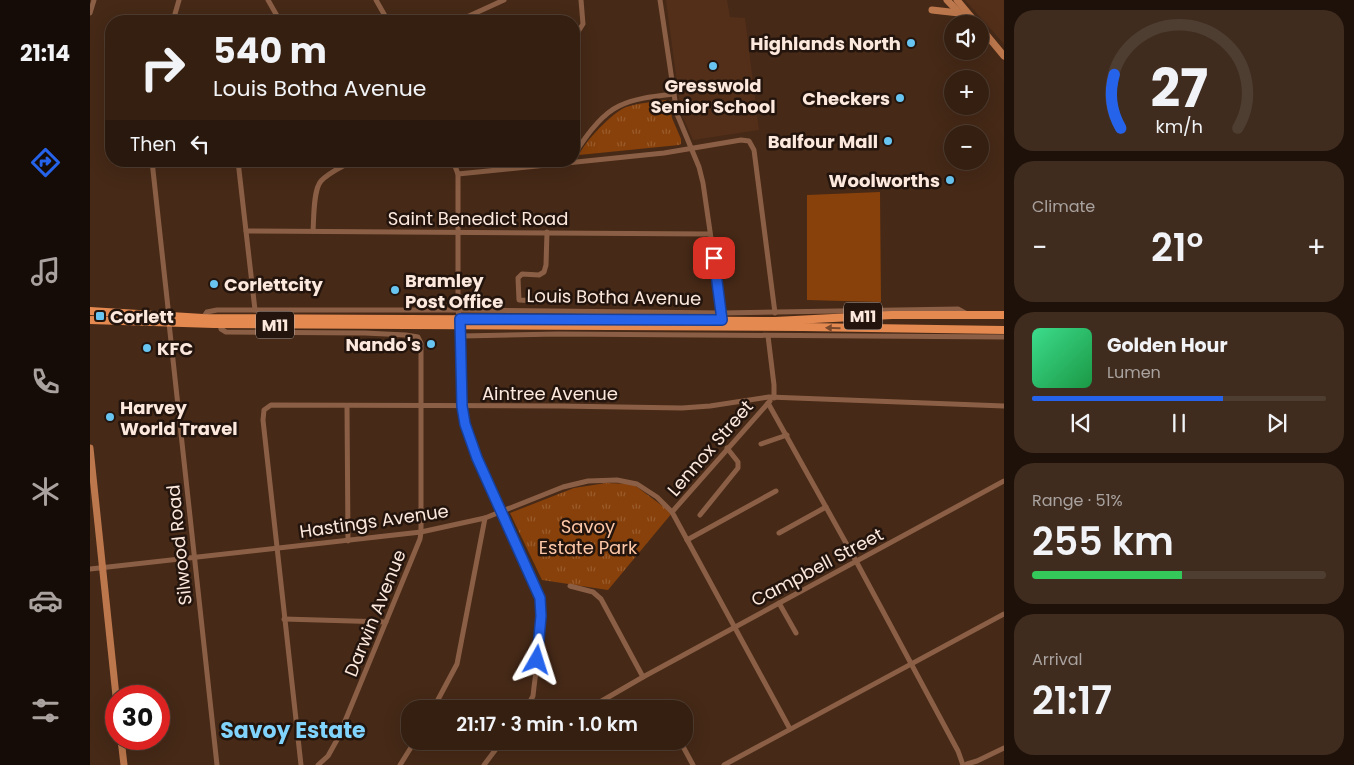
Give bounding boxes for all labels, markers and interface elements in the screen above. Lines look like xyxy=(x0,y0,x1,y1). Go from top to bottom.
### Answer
map controls xyxy=(944,15,989,170)
button: sound xyxy=(944,15,989,60)
text: 540 m xyxy=(213,26,327,75)
place label: Highlands North xyxy=(750,31,901,56)
icon: right xyxy=(130,35,195,100)
marker: Highlands North xyxy=(905,37,917,49)
text: 21:14 xyxy=(20,38,70,69)
text: 27 xyxy=(1150,52,1208,125)
marker: Gresswold Senior School xyxy=(707,60,719,72)
button: + xyxy=(944,70,989,115)
text: Louis Botha Avenue xyxy=(213,73,426,104)
place label: Gresswold Senior School xyxy=(651,73,775,119)
place label: Checkers xyxy=(802,86,890,111)
marker: Checkers xyxy=(894,92,906,104)
text: km/h xyxy=(1155,114,1203,139)
button: − xyxy=(944,125,989,170)
place label: Balfour Mall xyxy=(768,129,878,154)
icon: left xyxy=(186,130,214,158)
text: Then xyxy=(130,131,176,158)
marker: Balfour Mall xyxy=(882,135,894,147)
icon: directions xyxy=(28,145,63,180)
place label: Woolworths xyxy=(829,168,940,193)
marker: Woolworths xyxy=(944,174,956,186)
text: Climate xyxy=(1032,195,1095,218)
street label: Saint Benedict Road xyxy=(388,206,568,231)
text: 21° xyxy=(1151,221,1203,274)
text: − xyxy=(1032,228,1047,267)
text: + xyxy=(1307,228,1326,267)
pin xyxy=(693,237,735,279)
icon: arrive xyxy=(700,244,728,272)
icon: music xyxy=(28,254,63,289)
place label: Bramley Post Office xyxy=(405,268,503,314)
place label: Corlettcity xyxy=(224,272,323,297)
marker: Corlettcity xyxy=(208,278,220,290)
street label: Louis Botha Avenue xyxy=(526,283,702,311)
marker: Bramley Post Office xyxy=(389,284,401,296)
road number: M11 xyxy=(844,302,882,330)
place label: Corlett xyxy=(110,304,174,329)
marker: Corlett xyxy=(94,310,106,322)
road number: M11 xyxy=(256,312,294,338)
one-way arrow xyxy=(825,323,841,331)
place label: Nando's xyxy=(345,332,421,357)
text: Golden Hour xyxy=(1107,332,1228,359)
place label: KFC xyxy=(157,336,193,361)
marker: Nando's xyxy=(425,338,437,350)
marker: KFC xyxy=(141,342,153,354)
text: Lumen xyxy=(1107,361,1161,384)
icon: phone xyxy=(28,364,63,399)
street label: Aintree Avenue xyxy=(482,381,618,406)
place label: Harvey World Travel xyxy=(120,395,238,441)
street label: Lennox Street xyxy=(661,395,759,501)
icon: previous xyxy=(1067,409,1095,437)
icon: pause xyxy=(1165,409,1193,437)
icon: next xyxy=(1263,409,1291,437)
marker: Harvey World Travel xyxy=(104,411,116,423)
icon: climate xyxy=(28,474,63,509)
street label: Silwood Road xyxy=(160,484,198,606)
text: Range · 51% xyxy=(1032,489,1123,512)
street label: Hastings Avenue xyxy=(298,498,450,544)
park label: Savoy Estate Park xyxy=(539,514,638,560)
text: 255 km xyxy=(1032,515,1174,568)
street label: Campbell Street xyxy=(746,522,888,612)
street label: Darwin Avenue xyxy=(338,546,412,680)
icon: car xyxy=(28,583,63,618)
position arrow xyxy=(510,633,562,685)
text: Arrival xyxy=(1032,648,1082,671)
text: 21:17 xyxy=(1032,674,1112,727)
speed limit sign: 30 xyxy=(105,685,170,750)
icon: filters xyxy=(28,693,63,728)
text: 21:17 · 3 min · 1.0 km xyxy=(456,711,638,738)
district label: Savoy Estate xyxy=(220,715,366,746)

